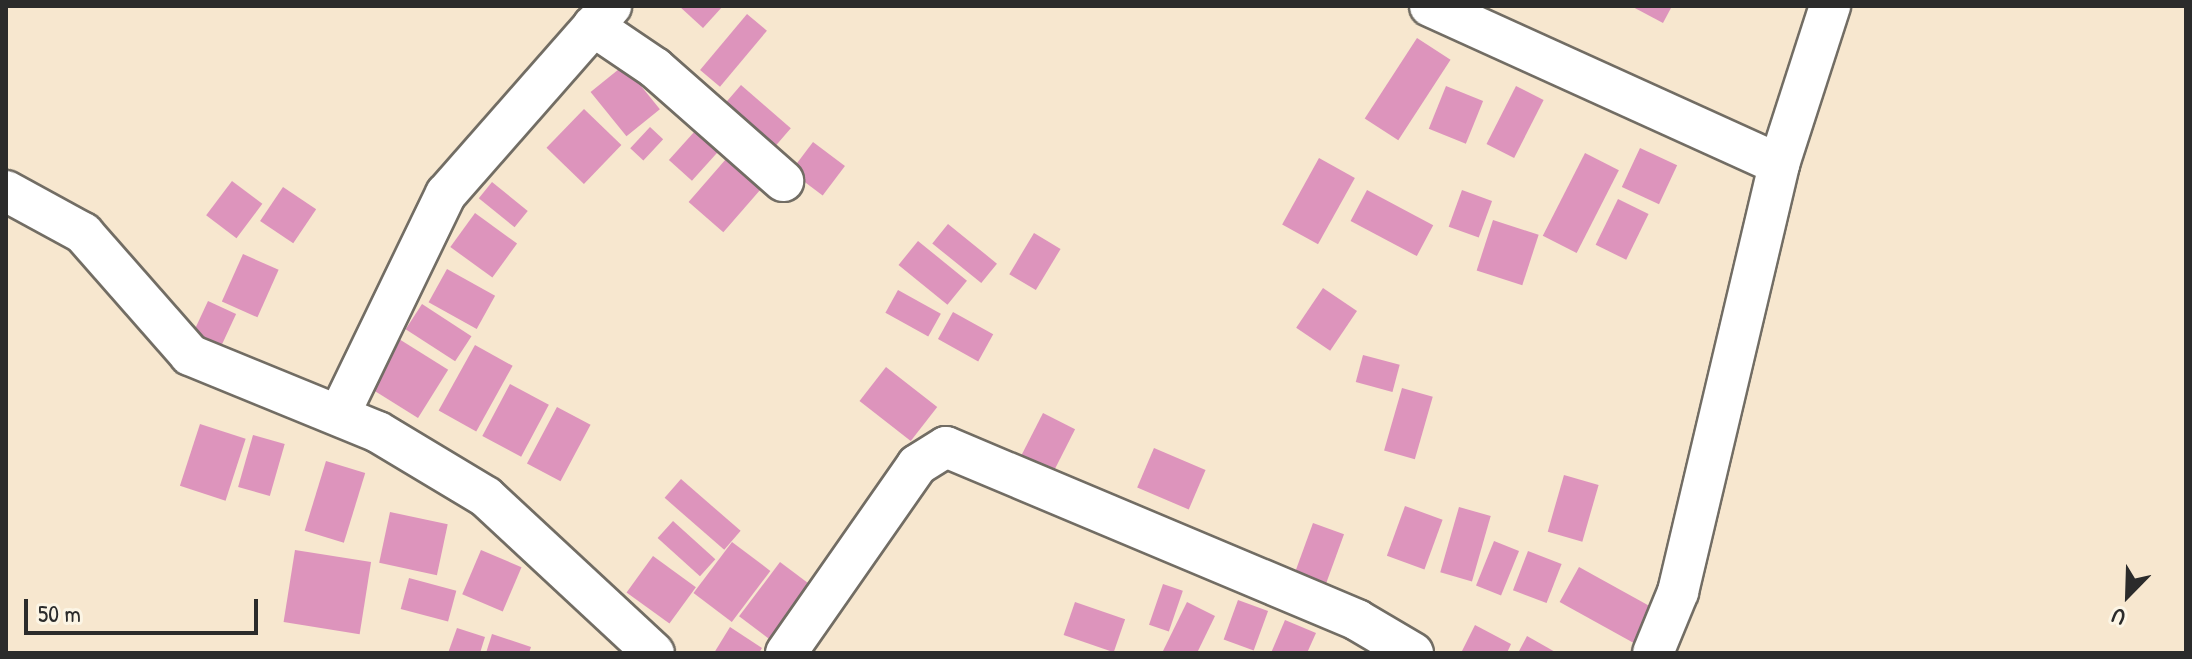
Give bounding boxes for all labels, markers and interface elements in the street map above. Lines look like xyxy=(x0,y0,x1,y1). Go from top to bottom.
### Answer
north arrow xyxy=(2088,555,2168,635)
scale bar xyxy=(28,583,262,633)
text: 50 m xyxy=(38,597,81,629)
text: U xyxy=(2107,601,2130,633)

